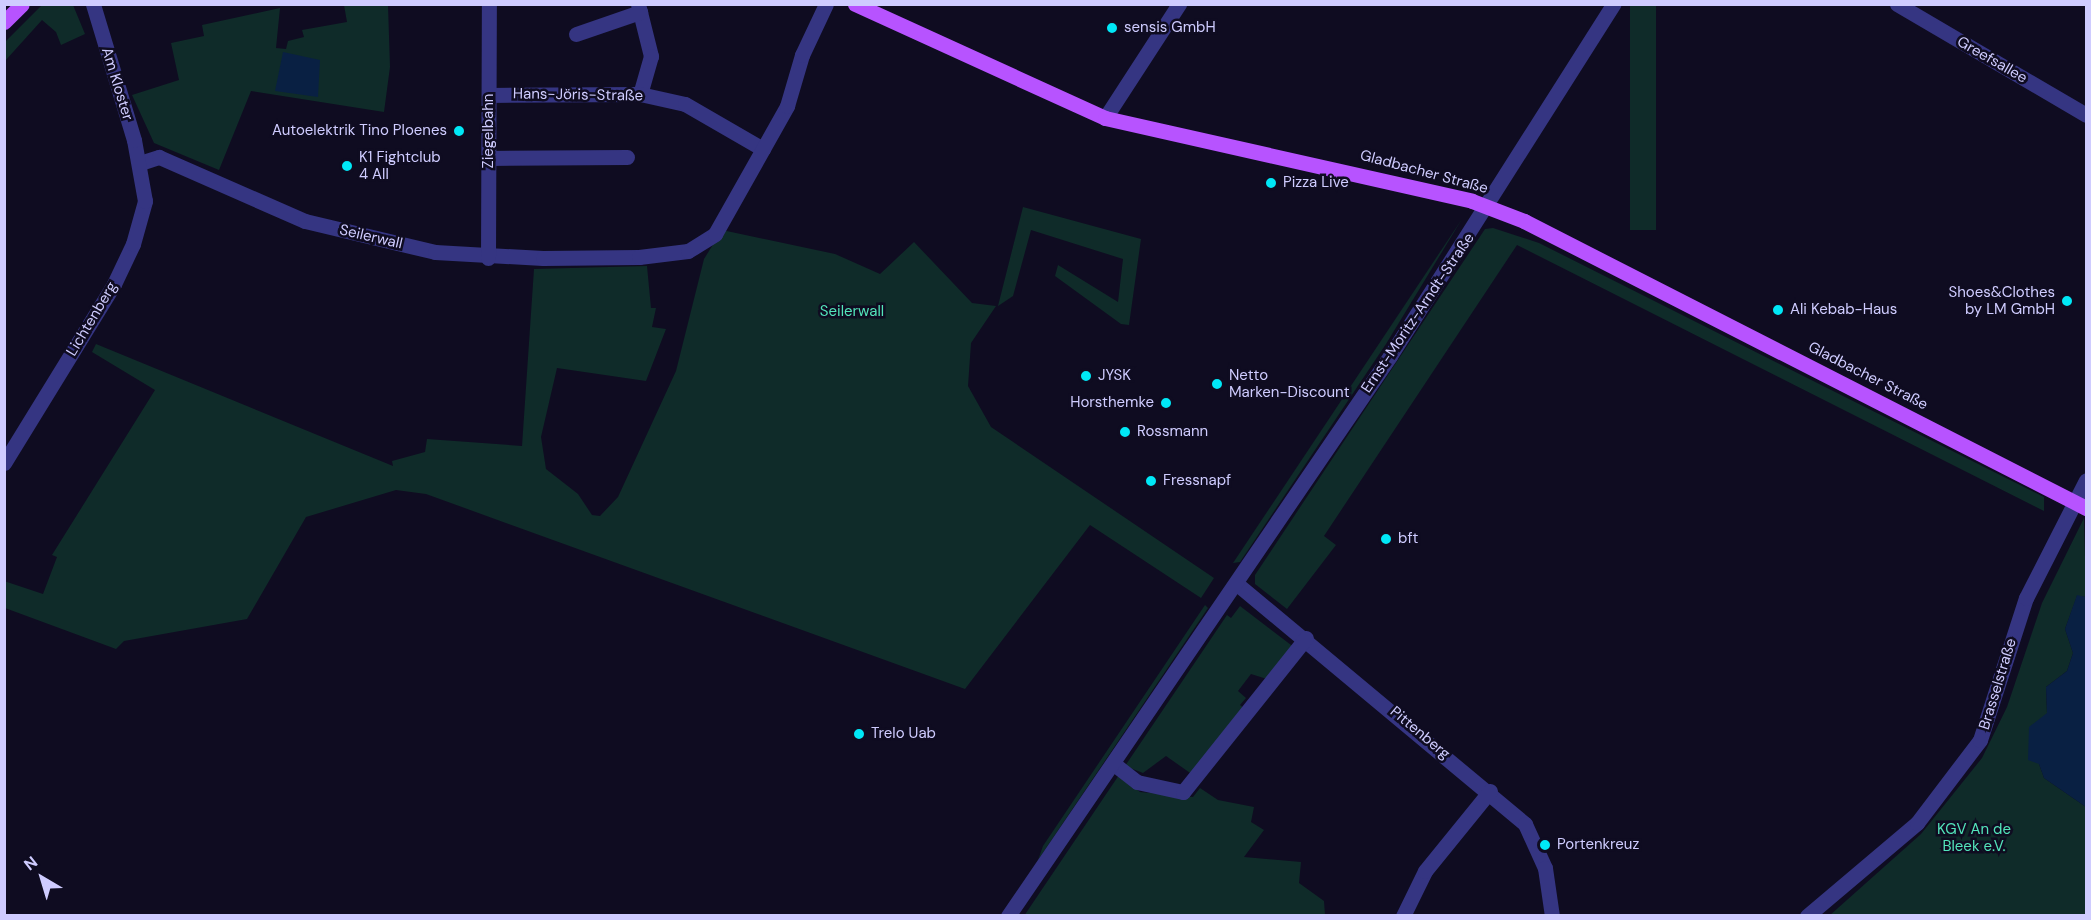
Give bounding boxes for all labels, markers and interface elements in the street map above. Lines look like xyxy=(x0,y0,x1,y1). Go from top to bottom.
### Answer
place label: sensis GmbH xyxy=(1124,19,1216,37)
marker: sensis GmbH xyxy=(1105,21,1119,35)
street label: Greefsallee xyxy=(1954,33,2030,87)
street label: Am Kloster xyxy=(97,45,137,123)
street label: Hans-Jöris-Straße xyxy=(513,85,643,105)
street label: Ziegelbahn xyxy=(480,94,498,168)
place label: Autoelektrik Tino Ploenes xyxy=(272,122,447,140)
marker: Autoelektrik Tino Ploenes xyxy=(452,124,466,138)
street label: Gladbacher Straße xyxy=(1358,146,1490,198)
place label: K1 Fightclub 4 All xyxy=(359,148,441,183)
marker: K1 Fightclub 4 All xyxy=(340,159,354,173)
place label: Pizza Live xyxy=(1283,174,1349,192)
marker: Pizza Live xyxy=(1264,176,1278,190)
street label: Seilerwall xyxy=(338,221,404,253)
street label: Ernst-Moritz-Arndt-Straße xyxy=(1358,230,1478,396)
street label: Lichtenberg xyxy=(63,279,121,359)
place label: Shoes&Clothes by LM GmbH xyxy=(1949,283,2055,318)
marker: Shoes&Clothes by LM GmbH xyxy=(2060,294,2074,308)
place label: Ali Kebab-Haus xyxy=(1790,301,1897,319)
park label: Seilerwall xyxy=(820,303,884,321)
marker: Ali Kebab-Haus xyxy=(1771,303,1785,317)
street label: Gladbacher Straße xyxy=(1805,338,1931,414)
place label: Netto Marken-Discount xyxy=(1229,366,1350,401)
place label: JYSK xyxy=(1098,367,1131,385)
marker: JYSK xyxy=(1079,369,1093,383)
marker: Netto Marken-Discount xyxy=(1210,377,1224,391)
place label: Horsthemke xyxy=(1070,394,1154,412)
marker: Horsthemke xyxy=(1159,396,1173,410)
place label: Rossmann xyxy=(1137,423,1208,441)
marker: Rossmann xyxy=(1118,425,1132,439)
place label: Fressnapf xyxy=(1163,472,1231,490)
marker: Fressnapf xyxy=(1144,474,1158,488)
place label: bft xyxy=(1398,530,1418,548)
marker: bft xyxy=(1379,532,1393,546)
street label: Brasselstraße xyxy=(1976,636,2020,732)
street label: Pittenberg xyxy=(1386,703,1454,763)
place label: Trelo Uab xyxy=(871,725,936,743)
marker: Trelo Uab xyxy=(852,727,866,741)
park label: KGV An de Bleek e.V. xyxy=(1937,820,2011,855)
place label: Portenkreuz xyxy=(1557,836,1639,854)
marker: Portenkreuz xyxy=(1538,838,1552,852)
north arrow xyxy=(12,848,72,908)
text: N xyxy=(20,852,42,875)

